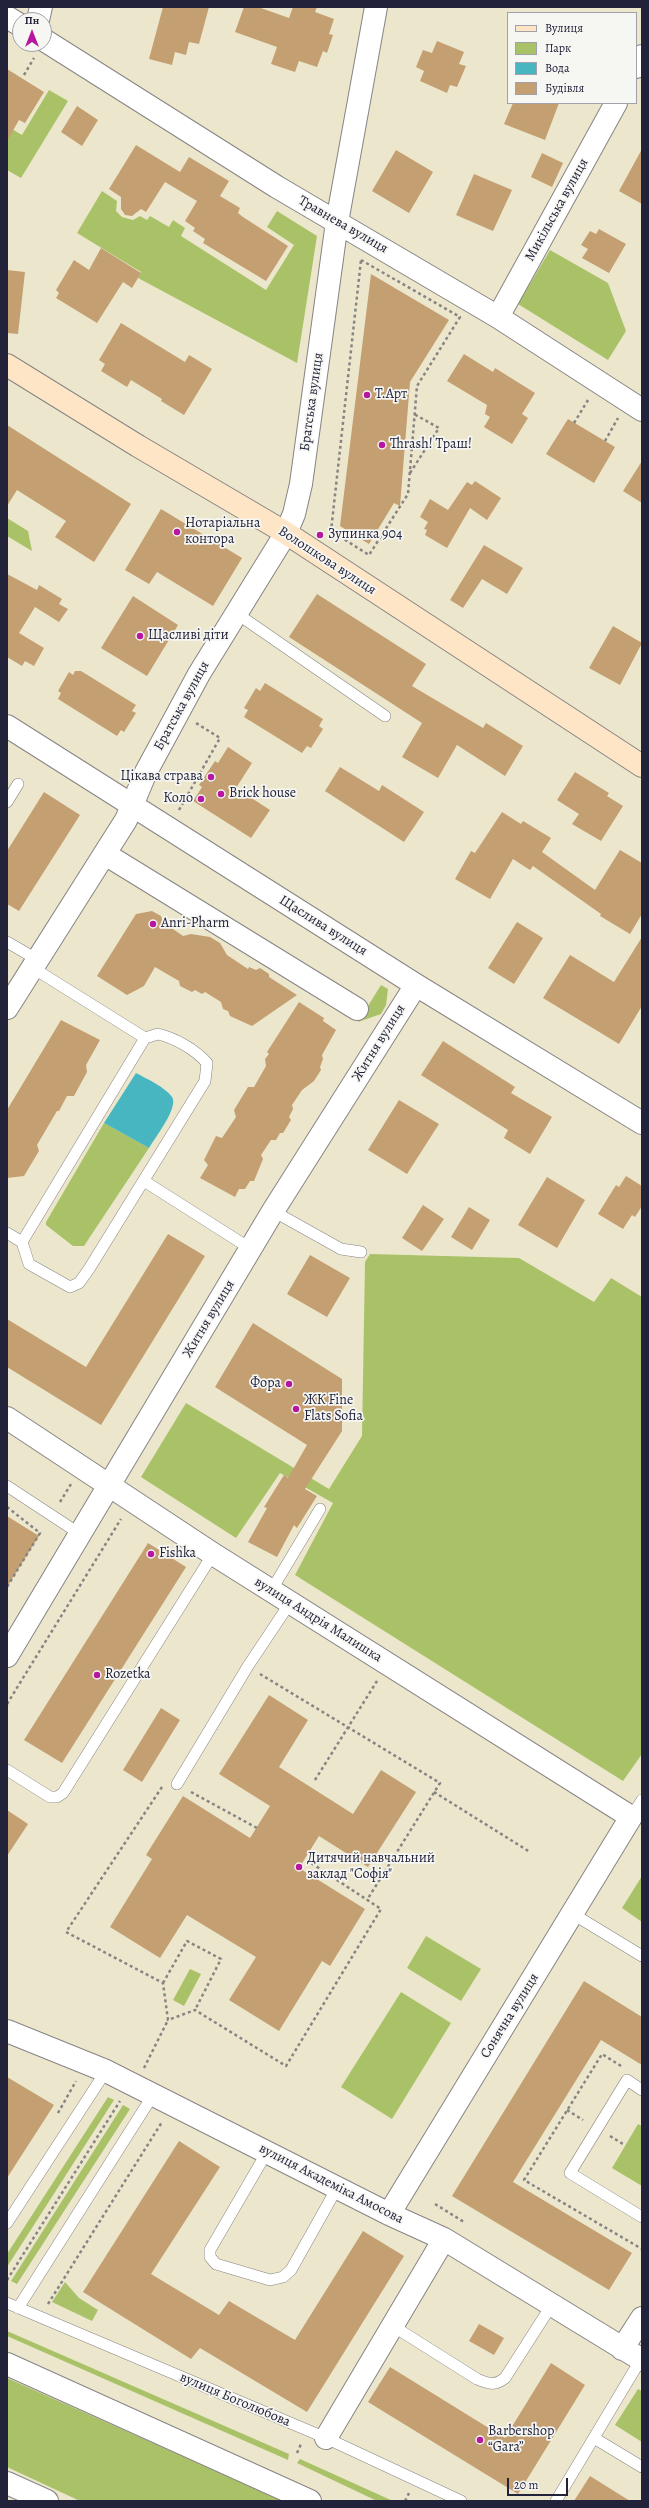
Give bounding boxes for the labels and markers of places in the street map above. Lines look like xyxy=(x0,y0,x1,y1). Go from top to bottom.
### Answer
place label: Т.Арт xyxy=(375,387,407,403)
marker: Т.Арт xyxy=(362,390,372,400)
place label: Thrash! Траш! xyxy=(390,437,472,453)
marker: Thrash! Траш! xyxy=(377,440,387,450)
place label: Нотаріальна контора xyxy=(185,516,260,548)
marker: Нотаріальна контора xyxy=(172,527,182,537)
place label: Зупинка 904 xyxy=(328,527,402,543)
marker: Зупинка 904 xyxy=(315,530,325,540)
place label: Щасливі діти xyxy=(148,628,229,644)
marker: Щасливі діти xyxy=(135,631,145,641)
place label: Цікава страва xyxy=(121,769,203,785)
marker: Цікава страва xyxy=(206,772,216,782)
place label: Brick house xyxy=(229,786,296,802)
marker: Brick house xyxy=(216,789,226,799)
place label: Коло xyxy=(163,791,193,807)
marker: Коло xyxy=(196,794,206,804)
place label: Anri-Pharm xyxy=(161,916,230,932)
marker: Anri-Pharm xyxy=(148,919,158,929)
place label: Фора xyxy=(250,1376,281,1392)
marker: Фора xyxy=(284,1379,294,1389)
place label: ЖК Fine Flats Sofia xyxy=(304,1393,363,1426)
marker: ЖК Fine Flats Sofia xyxy=(291,1404,301,1414)
place label: Fishka xyxy=(159,1546,196,1562)
marker: Fishka xyxy=(146,1549,156,1559)
place label: Rozetka xyxy=(105,1667,151,1683)
marker: Rozetka xyxy=(92,1670,102,1680)
place label: Дитячий навчальний заклад "Софія" xyxy=(307,1851,435,1884)
marker: Дитячий навчальний заклад "Софія" xyxy=(294,1862,304,1872)
place label: Barbershop “Gara” xyxy=(488,2424,554,2456)
marker: Barbershop “Gara” xyxy=(475,2435,485,2445)

